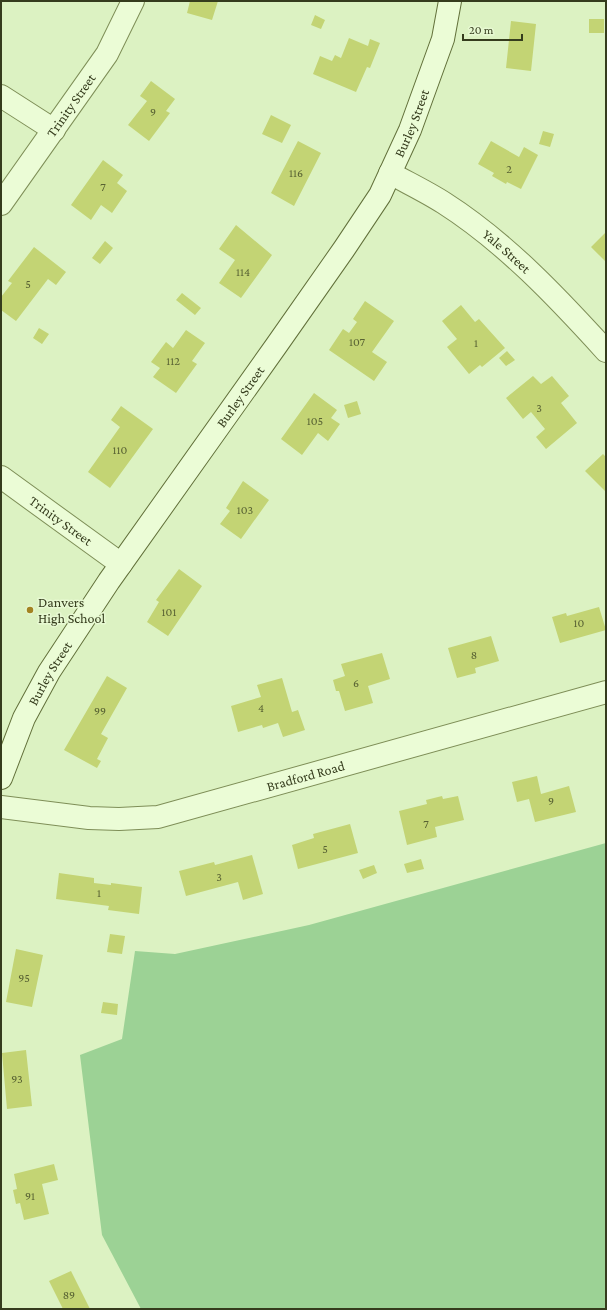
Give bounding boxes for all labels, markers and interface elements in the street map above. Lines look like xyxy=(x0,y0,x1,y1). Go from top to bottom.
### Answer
scale bar xyxy=(463,16,522,42)
text: 20 m xyxy=(469,23,494,37)
street label: Trinity Street xyxy=(43,70,99,140)
street label: Burley Street xyxy=(391,87,432,159)
house number: 9 xyxy=(150,105,156,119)
house number: 2 xyxy=(506,162,512,176)
house number: 116 xyxy=(289,166,303,180)
house number: 7 xyxy=(100,180,106,194)
street label: Yale Street xyxy=(480,226,534,277)
house number: 114 xyxy=(236,265,250,279)
house number: 5 xyxy=(25,277,31,291)
house number: 107 xyxy=(349,335,365,349)
house number: 1 xyxy=(474,336,478,350)
house number: 112 xyxy=(166,354,180,368)
street label: Burley Street xyxy=(213,362,268,430)
house number: 3 xyxy=(536,401,542,415)
house number: 105 xyxy=(307,414,323,428)
house number: 110 xyxy=(113,443,128,457)
street label: Trinity Street xyxy=(26,492,96,549)
house number: 103 xyxy=(237,503,253,517)
place label: Danvers High School xyxy=(38,594,105,626)
marker: Danvers High School xyxy=(25,605,35,615)
house number: 101 xyxy=(162,605,176,619)
house number: 10 xyxy=(574,616,585,630)
street label: Burley Street xyxy=(25,638,75,708)
house number: 8 xyxy=(471,648,477,662)
house number: 6 xyxy=(353,676,359,690)
house number: 4 xyxy=(258,701,264,715)
house number: 99 xyxy=(94,704,106,718)
street label: Bradford Road xyxy=(265,757,347,794)
house number: 9 xyxy=(548,794,554,808)
house number: 7 xyxy=(423,817,429,831)
house number: 5 xyxy=(322,842,328,856)
house number: 3 xyxy=(216,870,222,884)
house number: 1 xyxy=(97,886,101,900)
house number: 95 xyxy=(18,971,30,985)
house number: 93 xyxy=(11,1072,23,1086)
house number: 91 xyxy=(25,1189,35,1203)
house number: 89 xyxy=(63,1288,75,1302)

